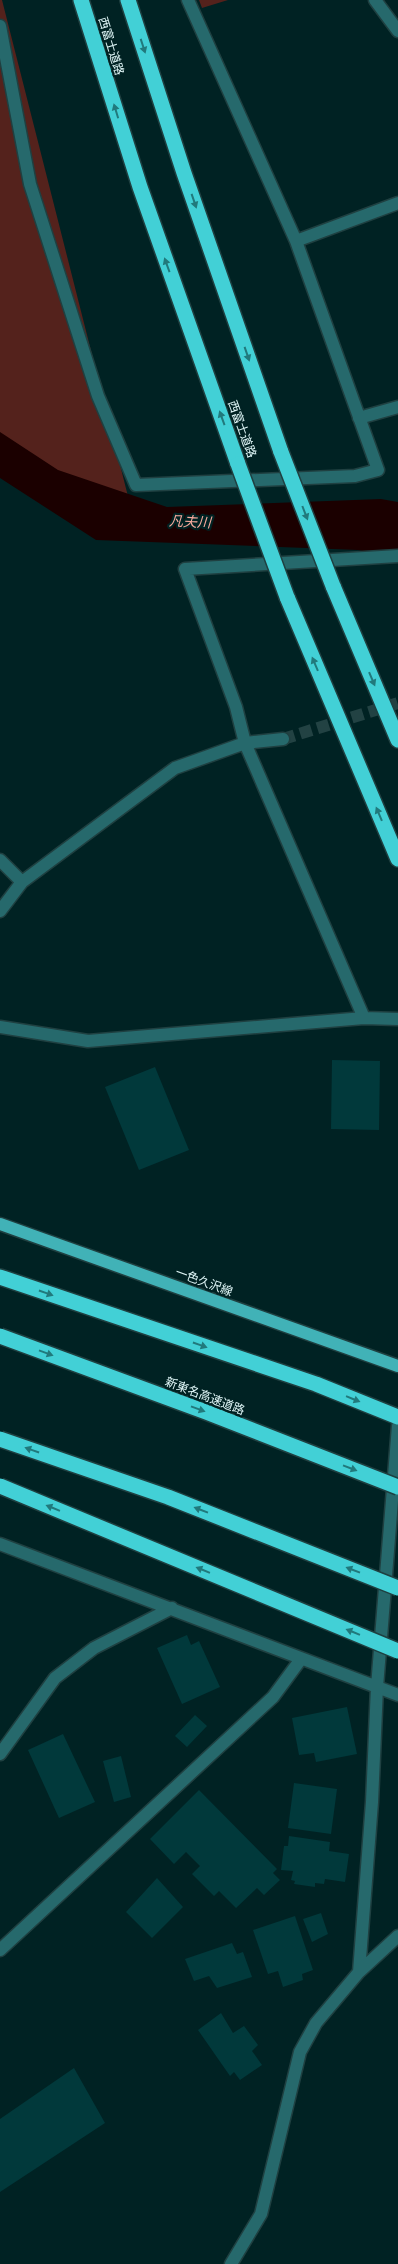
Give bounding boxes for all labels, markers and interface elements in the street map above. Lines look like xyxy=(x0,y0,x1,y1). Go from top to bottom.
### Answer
street label: 西富士道路 xyxy=(96,15,126,77)
one-way arrow xyxy=(140,39,148,54)
one-way arrow xyxy=(111,103,119,118)
one-way arrow xyxy=(190,194,198,209)
one-way arrow xyxy=(163,257,170,272)
one-way arrow xyxy=(244,347,251,362)
street label: 西富士道路 xyxy=(225,398,259,460)
one-way arrow xyxy=(218,410,226,425)
one-way arrow xyxy=(302,506,309,521)
water label: 凡夫川 xyxy=(169,512,213,532)
one-way arrow xyxy=(311,657,319,671)
one-way arrow xyxy=(369,672,377,686)
one-way arrow xyxy=(375,806,383,821)
street label: 一色久沢線 xyxy=(173,1265,235,1299)
one-way arrow xyxy=(39,1289,54,1297)
one-way arrow xyxy=(193,1341,208,1349)
one-way arrow xyxy=(39,1349,54,1357)
street label: 新東名高速道路 xyxy=(163,1374,247,1418)
one-way arrow xyxy=(346,1395,361,1403)
one-way arrow xyxy=(191,1406,206,1413)
one-way arrow xyxy=(24,1446,39,1454)
one-way arrow xyxy=(343,1464,358,1472)
one-way arrow xyxy=(46,1503,60,1511)
one-way arrow xyxy=(194,1506,208,1514)
one-way arrow xyxy=(195,1566,210,1574)
one-way arrow xyxy=(345,1566,360,1573)
one-way arrow xyxy=(345,1628,360,1636)

